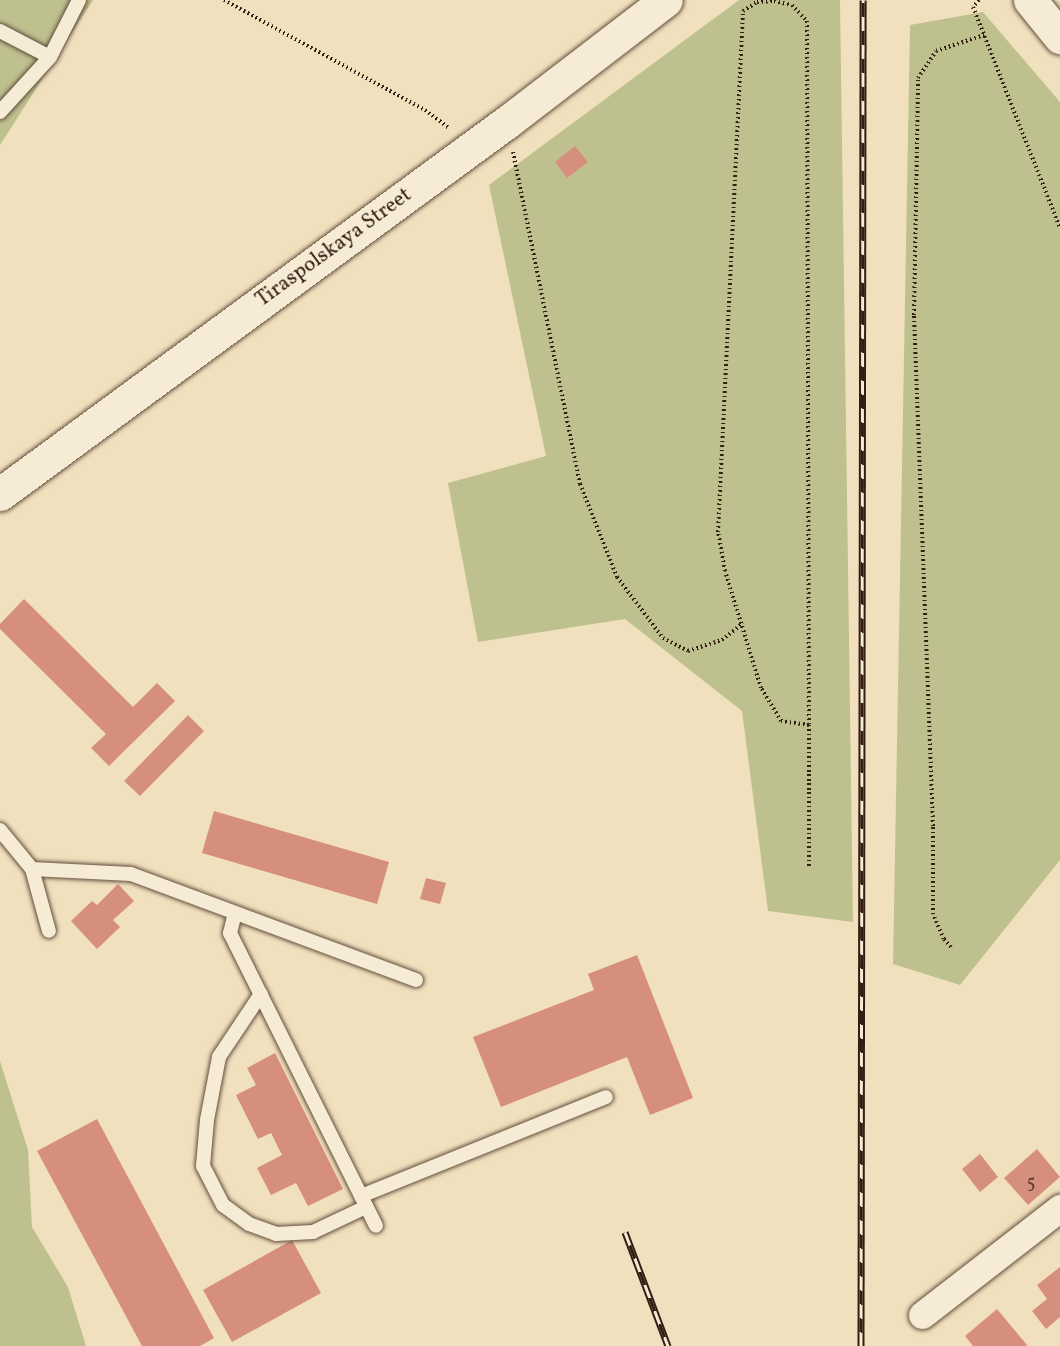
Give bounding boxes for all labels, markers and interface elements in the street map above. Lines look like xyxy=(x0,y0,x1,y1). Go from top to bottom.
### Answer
street label: Tiraspolskaya Street xyxy=(251,183,417,313)
house number: 5 xyxy=(1027,1173,1035,1195)

